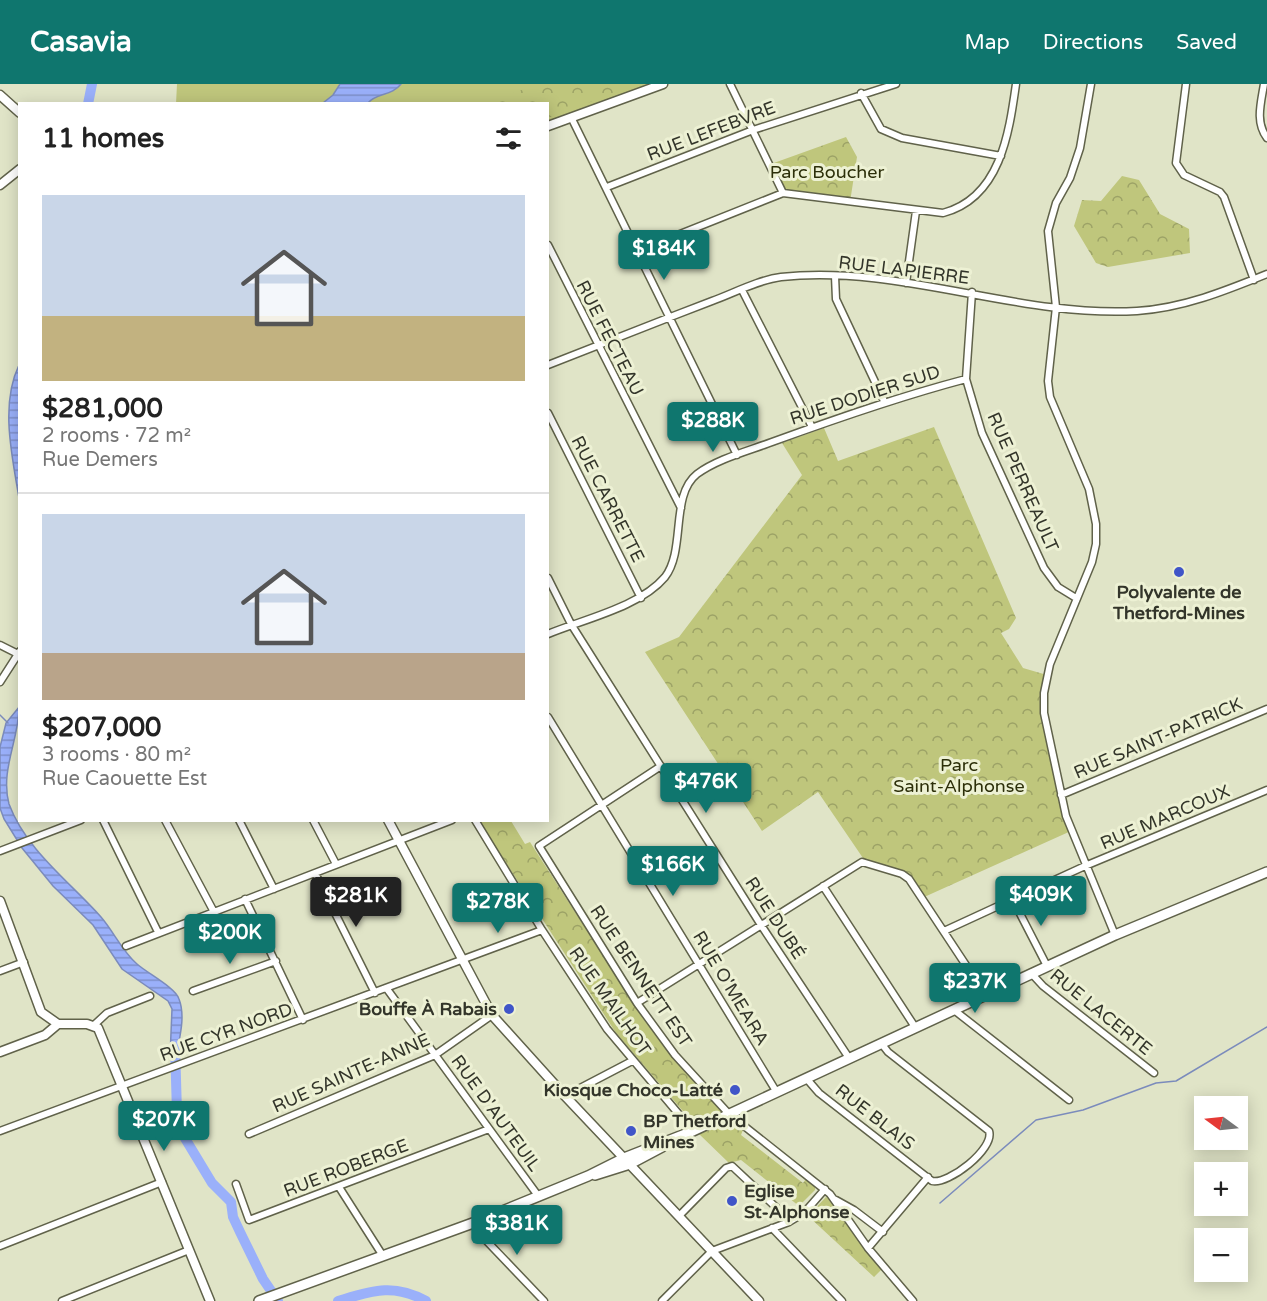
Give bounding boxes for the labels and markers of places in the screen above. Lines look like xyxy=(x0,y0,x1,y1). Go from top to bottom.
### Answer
pin: $184K xyxy=(622,230,706,281)
pin: $288K xyxy=(671,402,755,453)
marker: Polyvalente de Thetford-Mines xyxy=(1172,565,1186,579)
place label: Polyvalente de Thetford-Mines xyxy=(1112,581,1245,624)
pin: $476K xyxy=(664,763,748,814)
pin: $166K xyxy=(631,846,715,897)
pin: $409K xyxy=(999,876,1083,927)
pin: $281K xyxy=(314,877,398,928)
pin: $278K xyxy=(456,883,540,934)
pin: $200K xyxy=(188,914,272,965)
pin: $237K xyxy=(933,963,1017,1014)
place label: Bouffe À Rabais xyxy=(359,998,497,1020)
marker: Bouffe À Rabais xyxy=(502,1002,516,1016)
place label: Kiosque Choco-Latté xyxy=(543,1079,723,1101)
marker: Kiosque Choco-Latté xyxy=(728,1083,742,1097)
pin: $207K xyxy=(122,1101,206,1152)
place label: BP Thetford Mines xyxy=(643,1110,746,1153)
marker: BP Thetford Mines xyxy=(624,1124,638,1138)
place label: Eglise St-Alphonse xyxy=(744,1180,850,1223)
marker: Eglise St-Alphonse xyxy=(725,1194,739,1208)
pin: $381K xyxy=(475,1205,559,1256)

